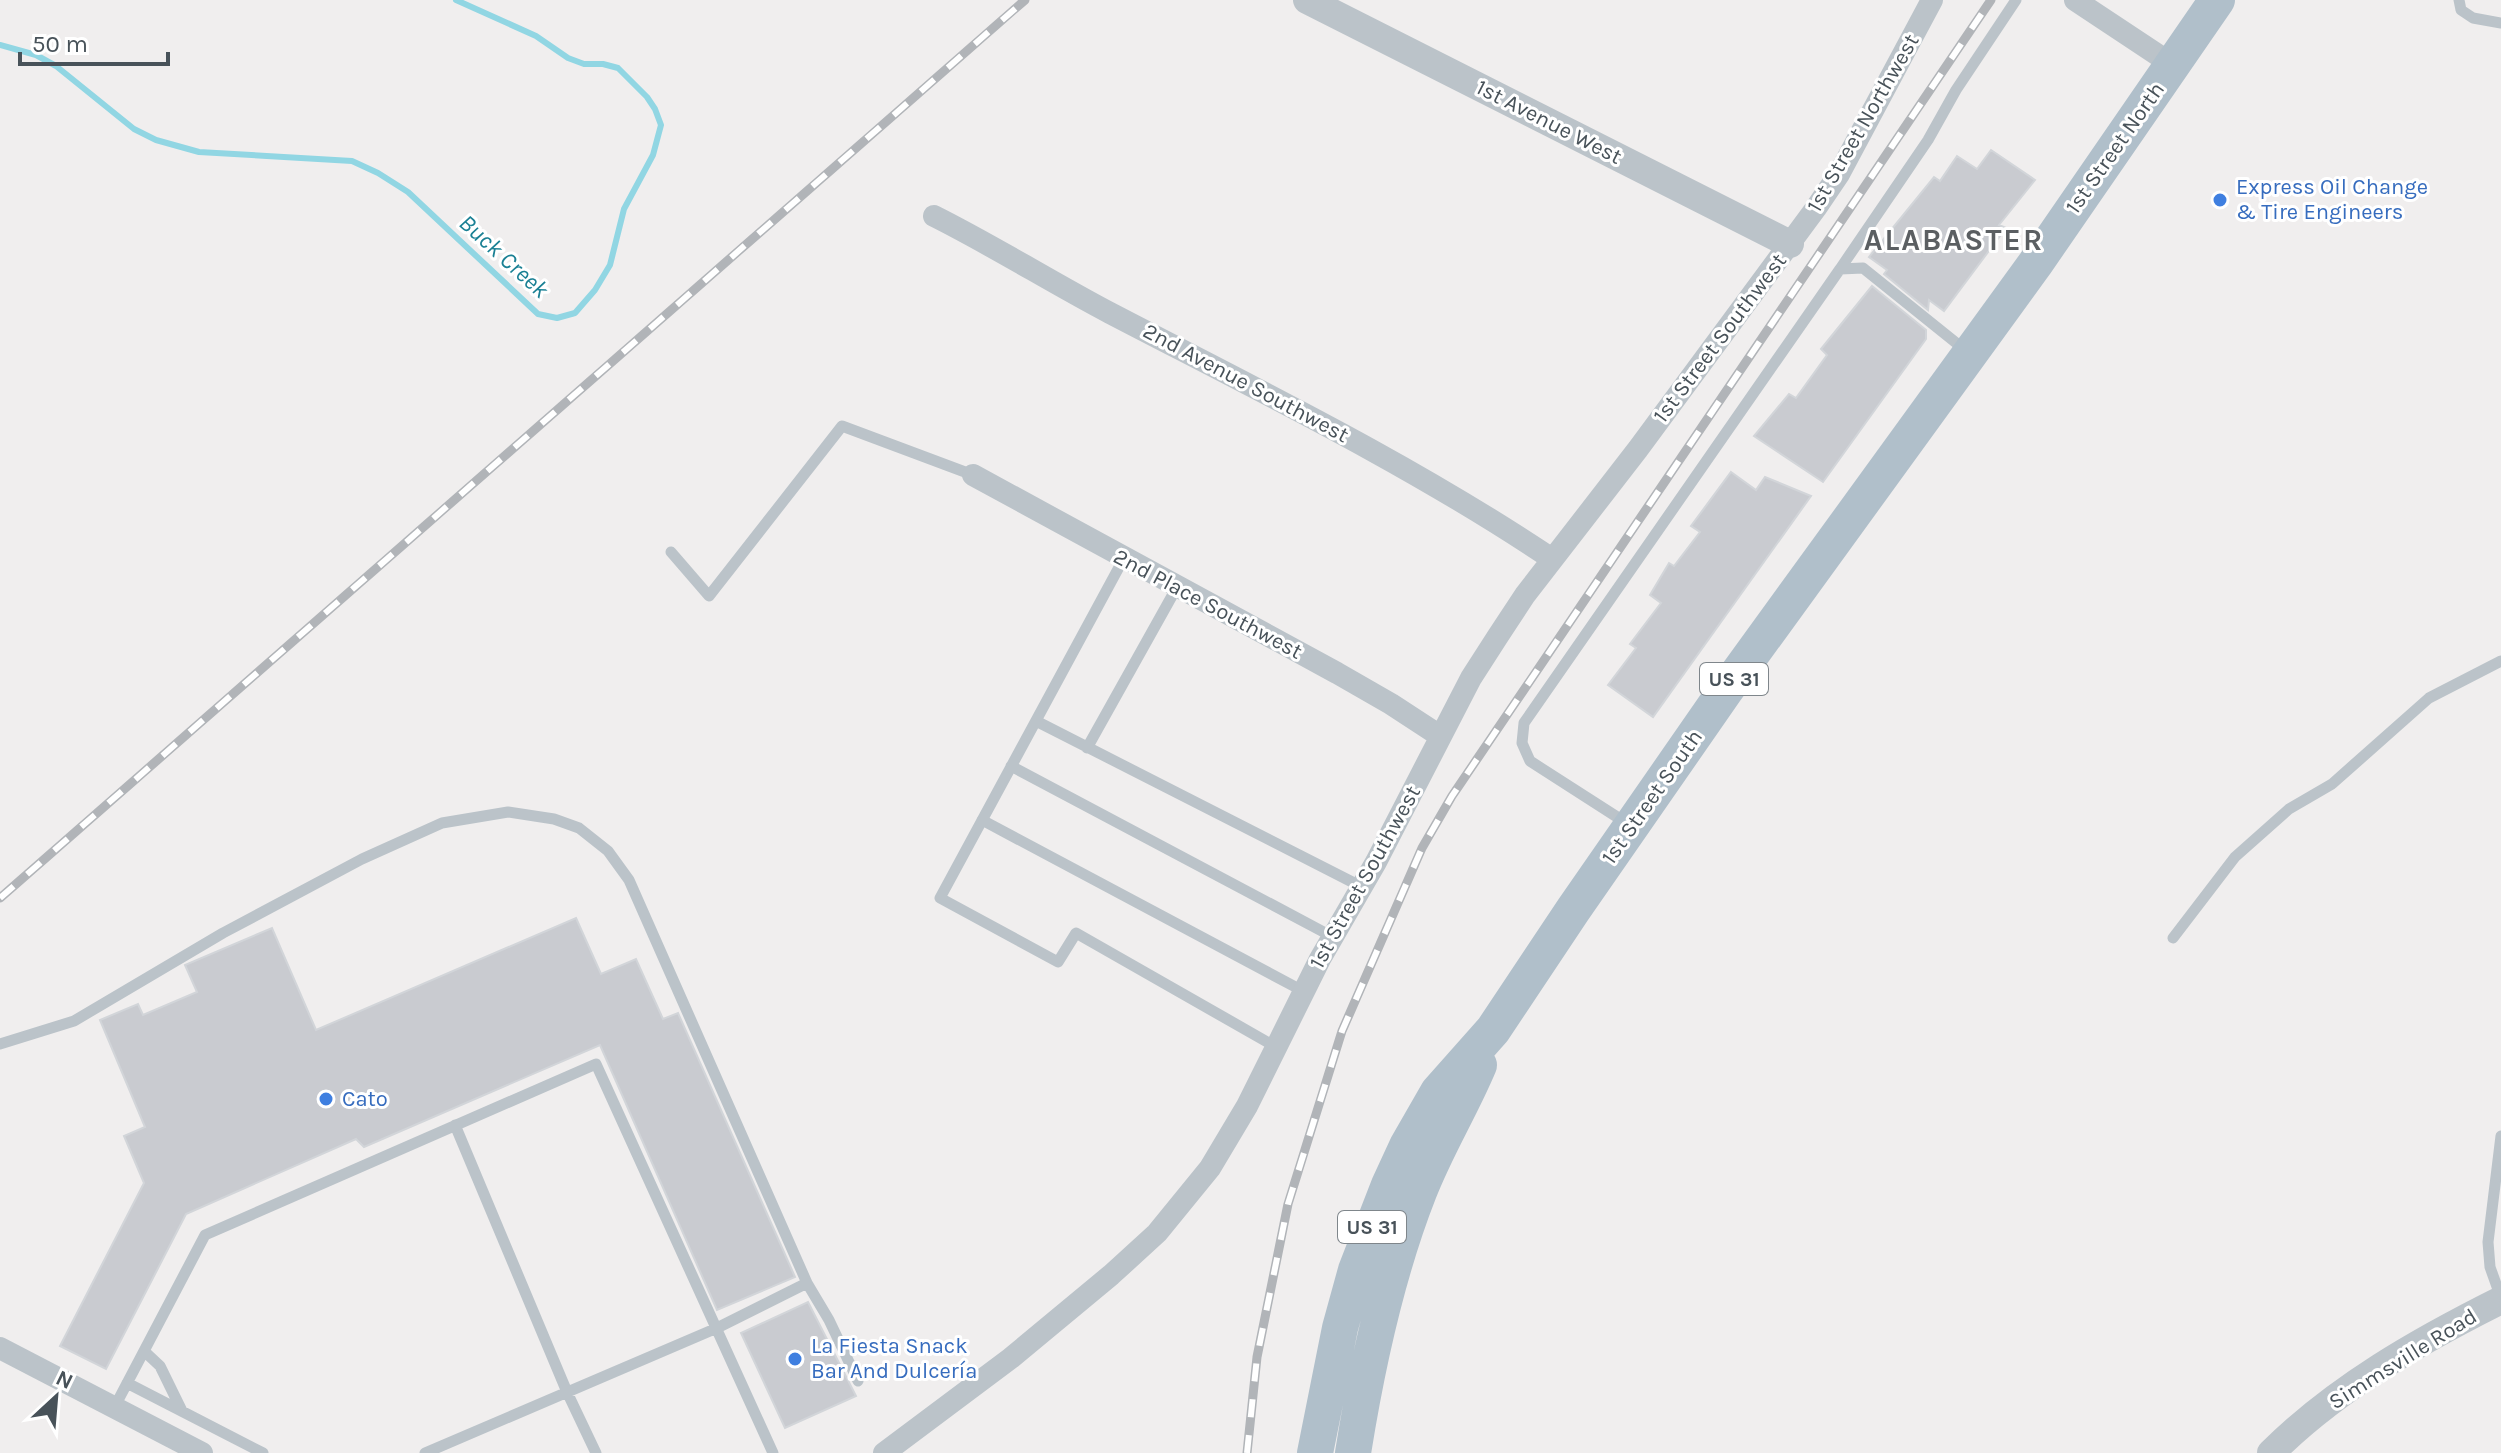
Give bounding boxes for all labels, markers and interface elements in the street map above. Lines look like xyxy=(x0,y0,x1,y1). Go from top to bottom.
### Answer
scale bar xyxy=(20,16,168,66)
street label: 1st Street Northwest xyxy=(1801,29,1925,217)
text: 50 m xyxy=(32,30,88,58)
street label: 1st Avenue West xyxy=(1472,74,1626,170)
street label: 1st Street North xyxy=(2060,77,2170,219)
place label: Express Oil Change & Tire Engineers xyxy=(2236,174,2428,225)
marker: Express Oil Change & Tire Engineers xyxy=(2211,191,2229,209)
water label: Buck Creek xyxy=(453,209,555,304)
district label: ALABASTER xyxy=(1864,222,2044,258)
street label: 1st Street Southwest xyxy=(1648,248,1792,428)
street label: 2nd Avenue Southwest xyxy=(1139,318,1353,448)
street label: 2nd Place Southwest xyxy=(1109,543,1307,665)
road number: US 31 xyxy=(1700,663,1768,695)
street label: 1st Street South xyxy=(1596,725,1708,869)
street label: 1st Street Southwest xyxy=(1304,781,1426,973)
place label: Cato xyxy=(342,1086,388,1112)
marker: Cato xyxy=(317,1090,335,1108)
road number: US 31 xyxy=(1338,1211,1406,1243)
street label: Simmsville Road xyxy=(2324,1303,2482,1415)
place label: La Fiesta Snack Bar And Dulcería xyxy=(811,1333,977,1384)
marker: La Fiesta Snack Bar And Dulcería xyxy=(786,1350,804,1368)
north arrow xyxy=(16,1357,96,1437)
text: N xyxy=(52,1365,77,1395)

